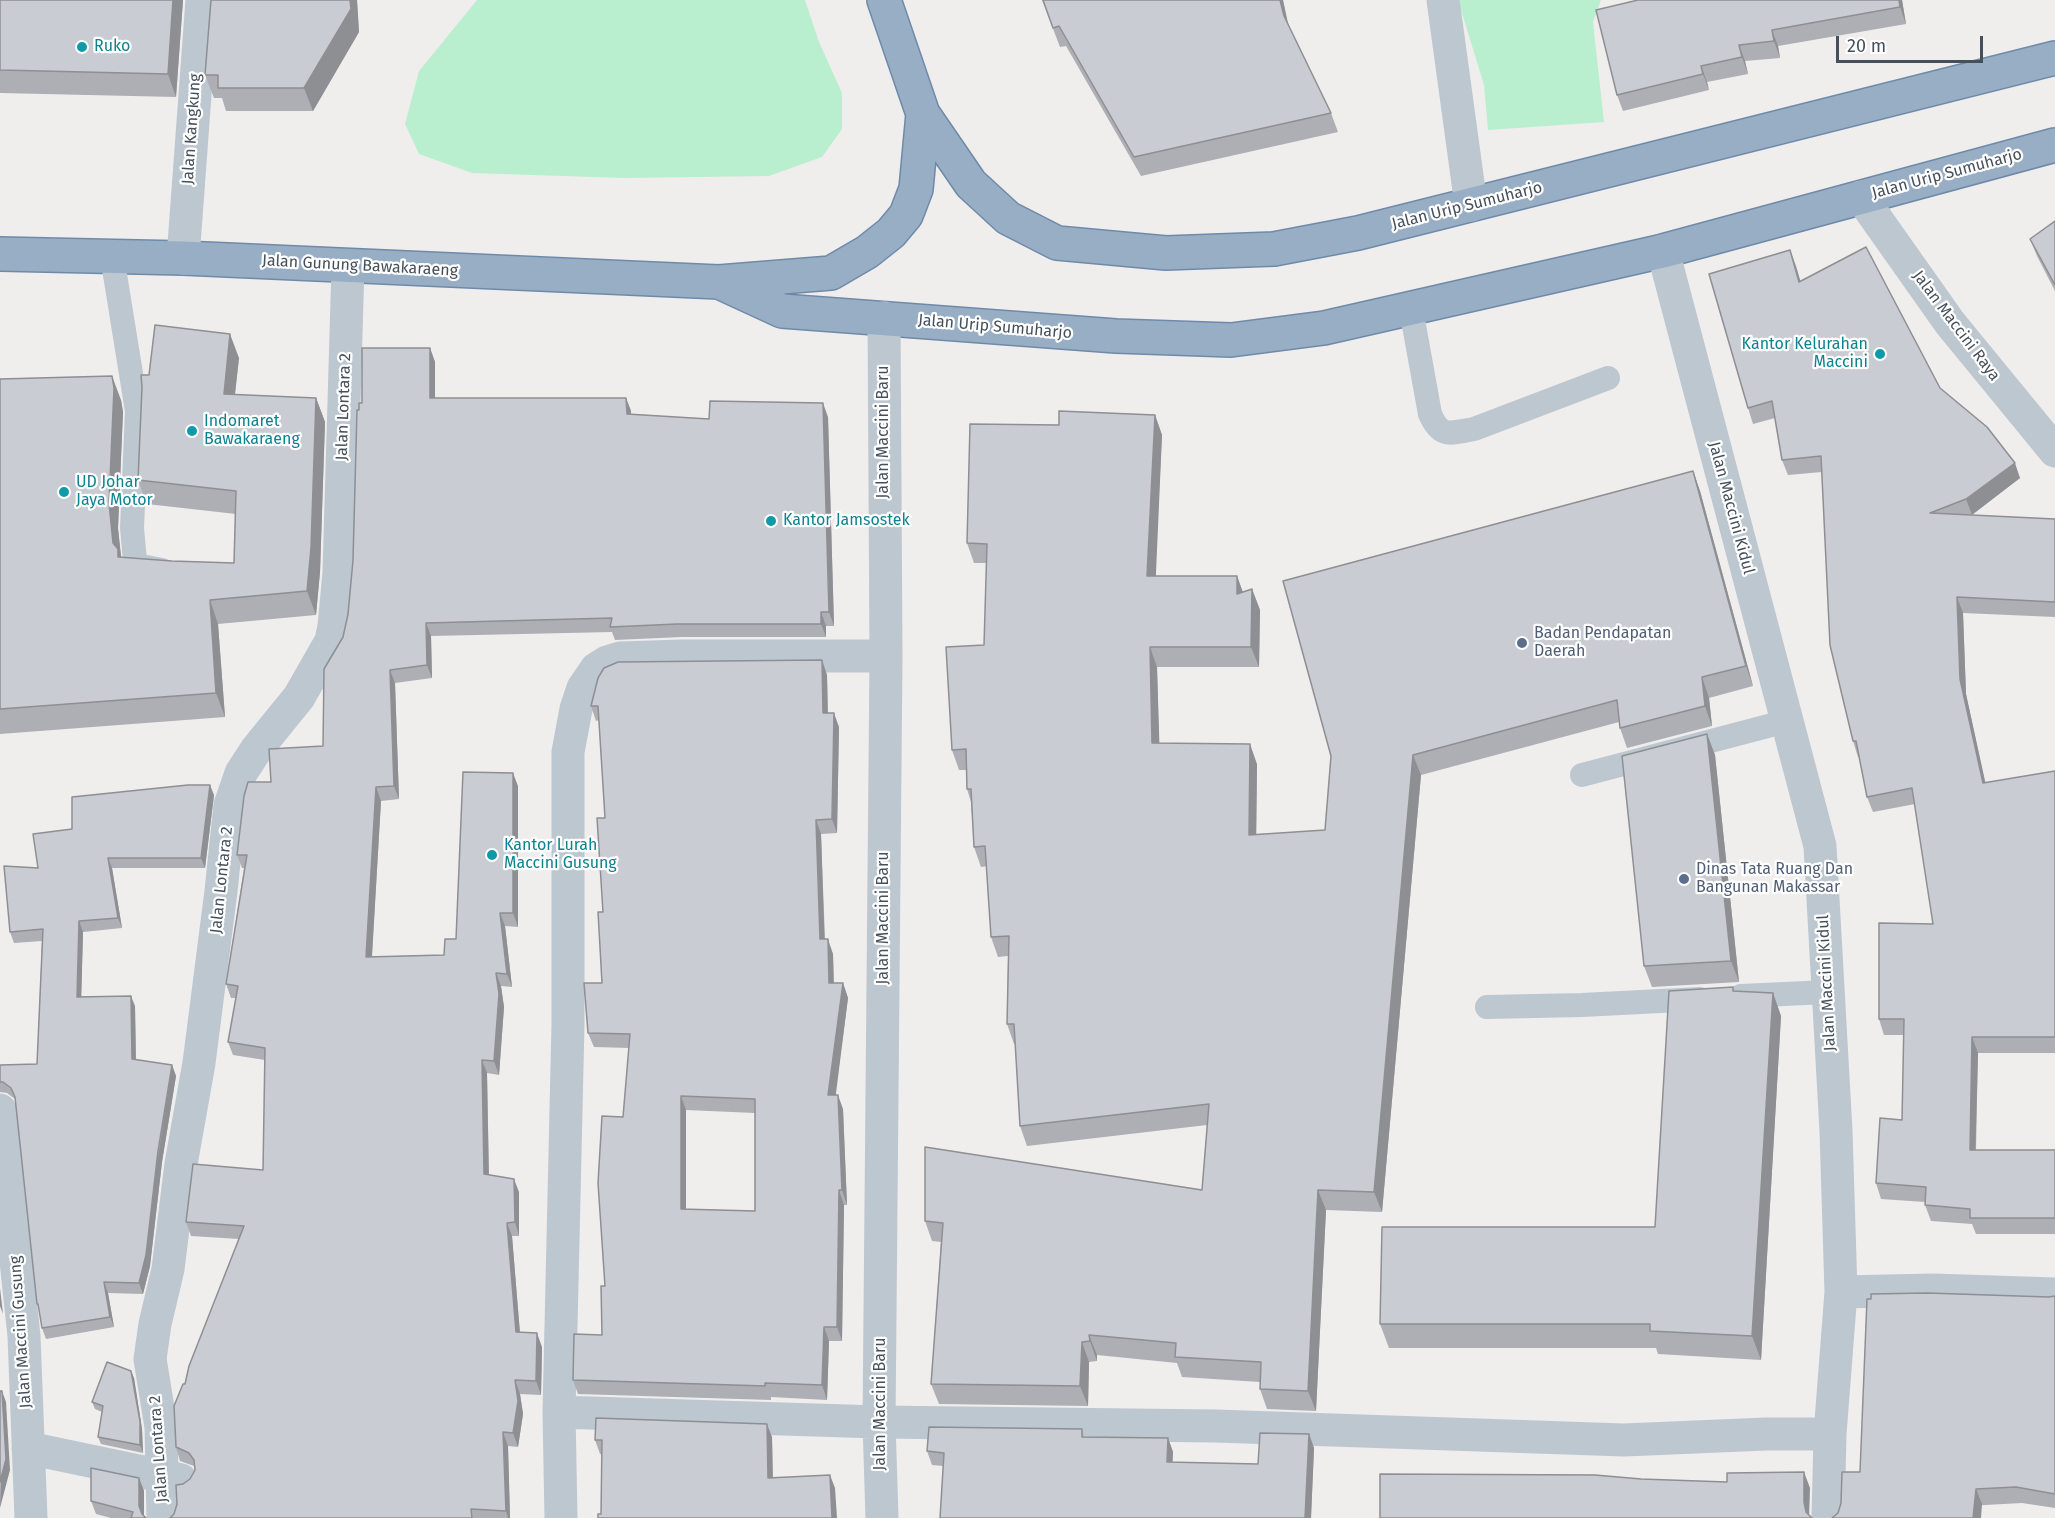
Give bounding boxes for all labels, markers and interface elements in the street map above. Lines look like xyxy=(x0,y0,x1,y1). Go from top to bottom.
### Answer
scale bar xyxy=(1839,24,1986,62)
text: 20 m xyxy=(1847,35,1886,57)
place label: Ruko xyxy=(94,37,130,57)
marker: Ruko xyxy=(75,40,89,54)
street label: Jalan Kangkung xyxy=(179,73,205,185)
street label: Jalan Urip Sumuharjo xyxy=(1870,145,2024,203)
street label: Jalan Urip Sumuharjo xyxy=(1390,178,1544,234)
street label: Jalan Gunung Bawakaraeng xyxy=(262,251,458,281)
street label: Jalan Maccini Raya xyxy=(1908,267,2004,385)
street label: Jalan Urip Sumuharjo xyxy=(917,311,1073,343)
place label: Kantor Kelurahan Maccini xyxy=(1742,335,1868,373)
marker: Kantor Kelurahan Maccini xyxy=(1873,347,1887,361)
street label: Jalan Lontara 2 xyxy=(333,353,355,461)
street label: Jalan Maccini Baru xyxy=(874,365,894,499)
place label: Indomaret Bawakaraeng xyxy=(204,412,300,450)
marker: Indomaret Bawakaraeng xyxy=(185,424,199,438)
street label: Jalan Maccini Kidul xyxy=(1704,440,1758,576)
place label: UD Johar Jaya Motor xyxy=(76,473,153,511)
marker: UD Johar Jaya Motor xyxy=(57,485,71,499)
place label: Kantor Jamsostek xyxy=(783,511,910,531)
marker: Kantor Jamsostek xyxy=(764,514,778,528)
place label: Badan Pendapatan Daerah xyxy=(1534,624,1671,662)
marker: Badan Pendapatan Daerah xyxy=(1515,636,1529,650)
street label: Jalan Lontara 2 xyxy=(207,826,237,934)
place label: Kantor Lurah Maccini Gusung xyxy=(504,836,617,874)
marker: Kantor Lurah Maccini Gusung xyxy=(485,848,499,862)
street label: Jalan Maccini Baru xyxy=(874,851,894,985)
place label: Dinas Tata Ruang Dan Bangunan Makassar xyxy=(1696,860,1853,898)
marker: Dinas Tata Ruang Dan Bangunan Makassar xyxy=(1677,872,1691,886)
street label: Jalan Maccini Kidul xyxy=(1814,914,1840,1052)
street label: Jalan Maccini Gusung xyxy=(6,1255,36,1409)
street label: Jalan Maccini Baru xyxy=(871,1337,891,1471)
street label: Jalan Lontara 2 xyxy=(146,1395,172,1503)

